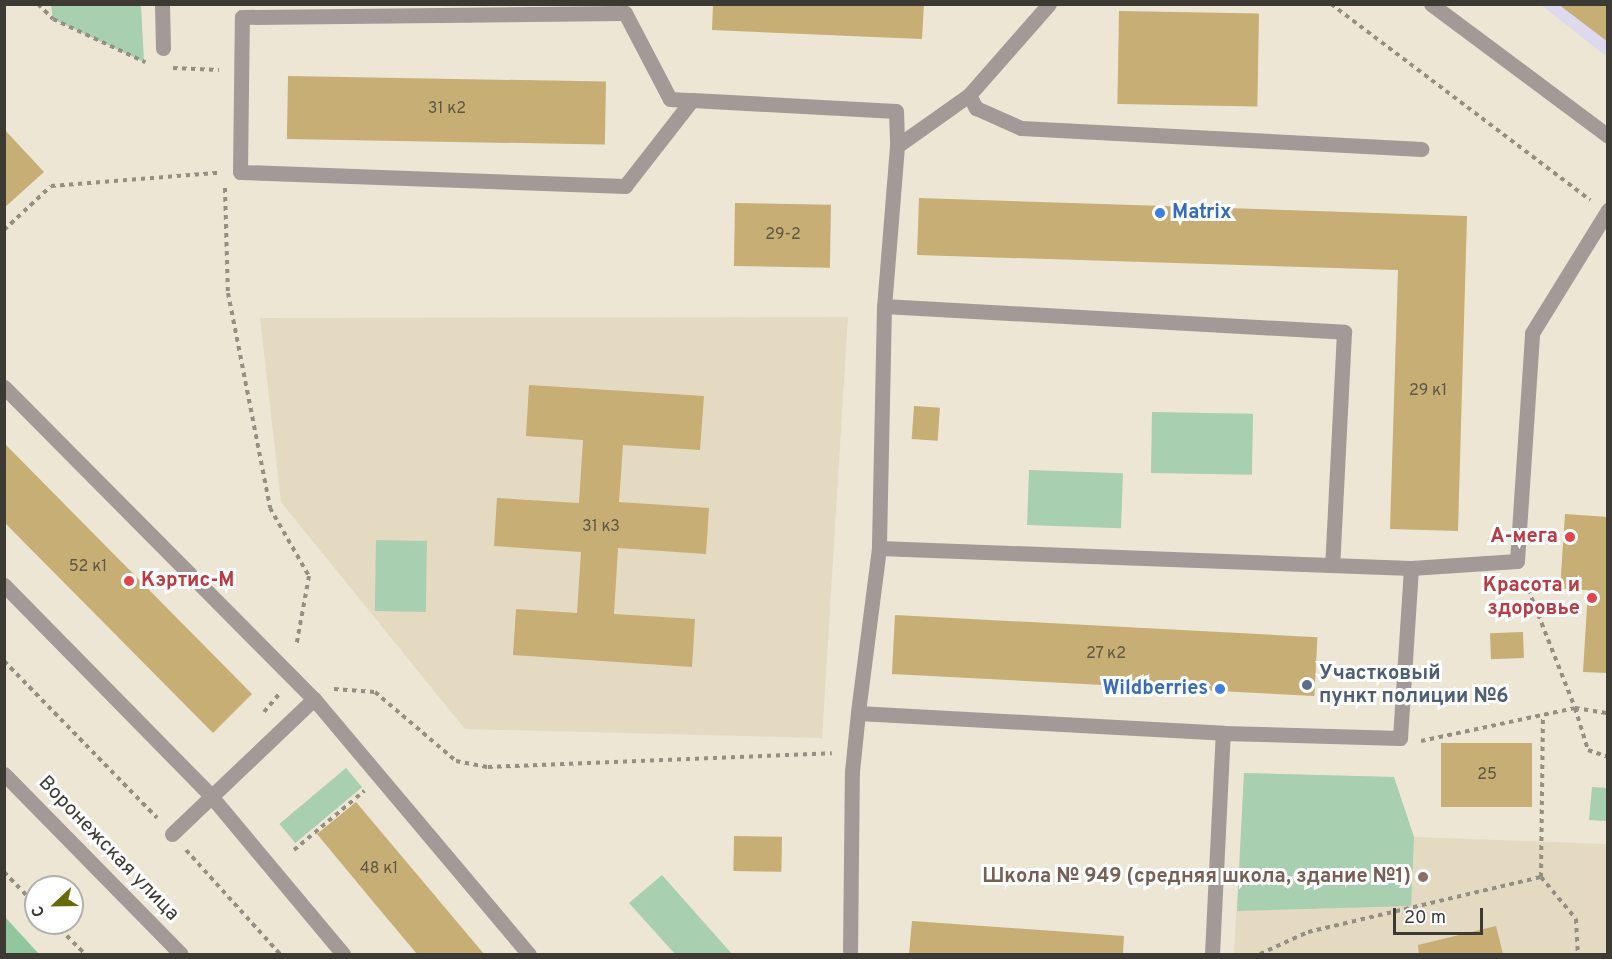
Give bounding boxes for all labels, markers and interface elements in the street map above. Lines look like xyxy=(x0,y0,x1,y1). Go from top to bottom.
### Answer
house number: 31 к2 xyxy=(428,99,466,119)
place label: Matrix xyxy=(1172,201,1232,225)
marker: Matrix xyxy=(1153,206,1167,220)
house number: 29-2 xyxy=(765,225,801,245)
house number: 29 к1 xyxy=(1409,381,1447,401)
house number: 31 к3 xyxy=(582,517,620,537)
place label: А-мега xyxy=(1490,525,1558,549)
marker: А-мега xyxy=(1563,530,1577,544)
house number: 52 к1 xyxy=(69,557,107,577)
place label: Кэртис-М xyxy=(141,569,235,593)
marker: Кэртис-М xyxy=(122,574,136,588)
place label: Красота и здоровье xyxy=(1483,574,1580,621)
marker: Красота и здоровье xyxy=(1585,591,1599,605)
house number: 27 к2 xyxy=(1086,644,1126,664)
place label: Участковый пункт полиции №6 xyxy=(1319,662,1509,709)
place label: Wildberries xyxy=(1102,677,1208,701)
marker: Участковый пункт полиции №6 xyxy=(1300,678,1314,692)
marker: Wildberries xyxy=(1213,682,1227,696)
house number: 25 xyxy=(1477,765,1497,785)
street label: Воронежская улица xyxy=(33,772,183,926)
house number: 48 к1 xyxy=(360,859,398,879)
place label: Школа № 949 (средняя школа, здание №1) xyxy=(982,865,1411,889)
marker: Школа № 949 (средняя школа, здание №1) xyxy=(1416,870,1430,884)
north arrow xyxy=(24,875,84,935)
scale bar xyxy=(1396,896,1486,934)
text: С xyxy=(28,903,50,919)
text: 20 m xyxy=(1404,907,1446,930)

